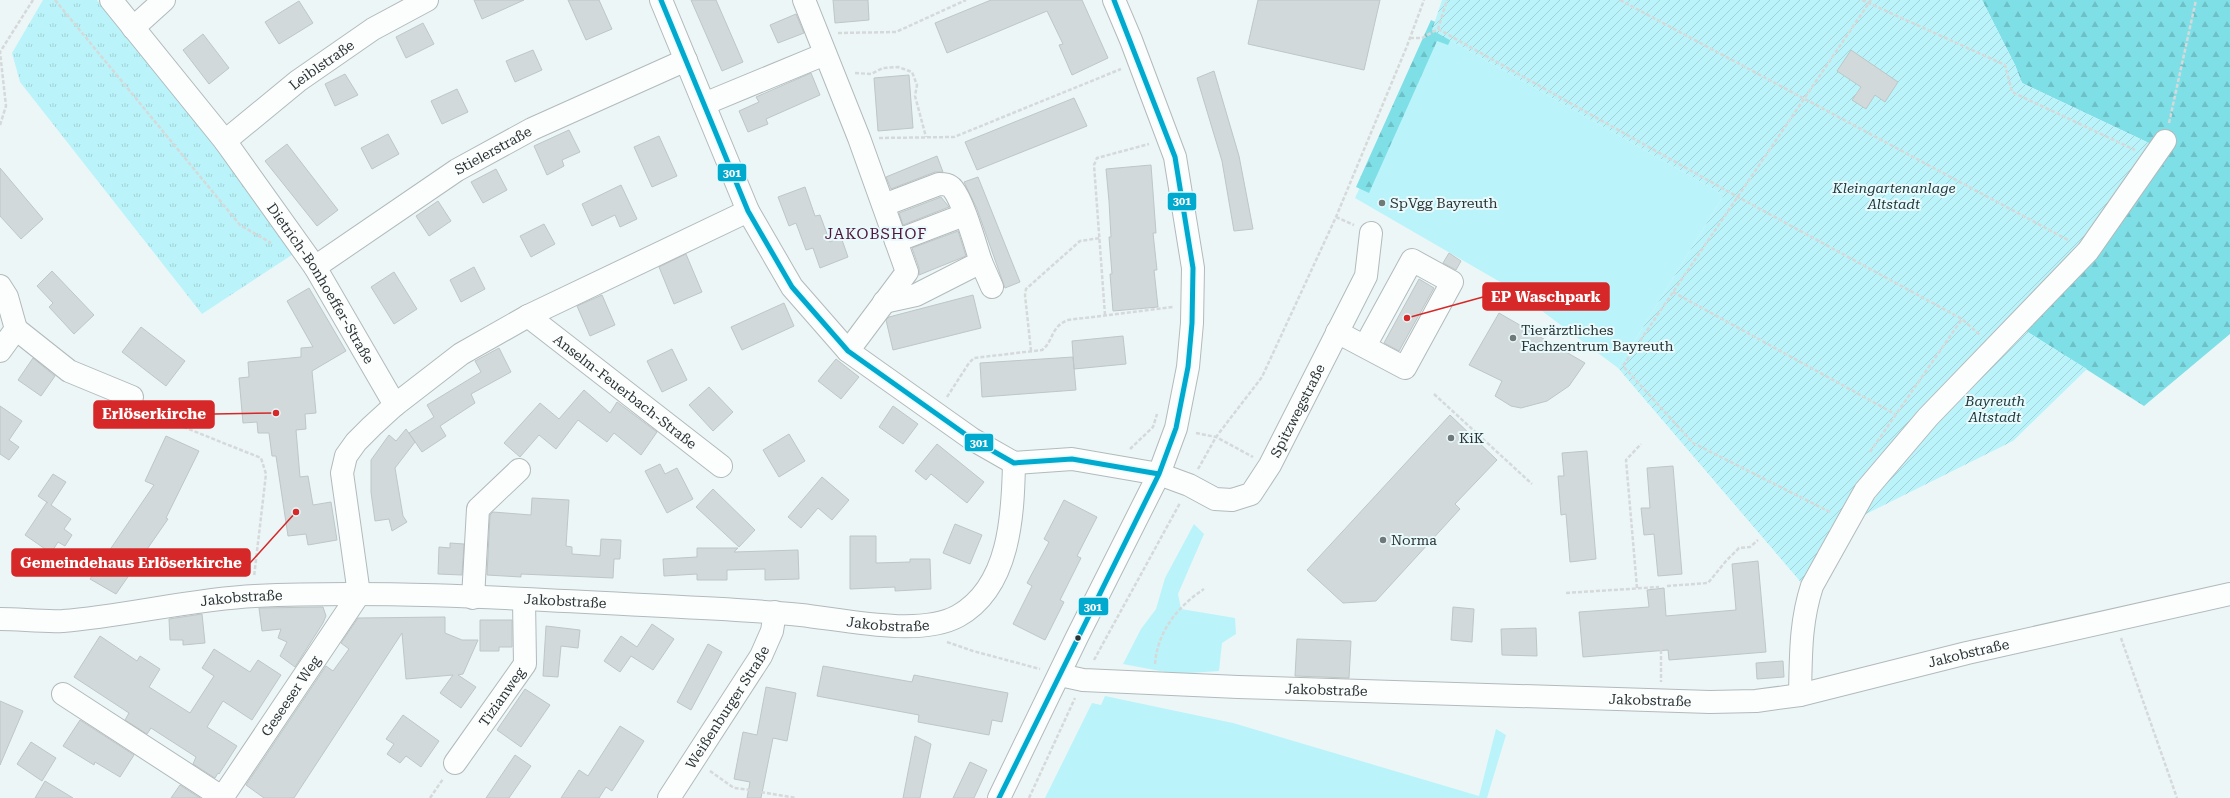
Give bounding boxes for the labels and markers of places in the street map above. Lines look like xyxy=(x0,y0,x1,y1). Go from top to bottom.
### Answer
place label: SpVgg Bayreuth xyxy=(1390,195,1497,211)
marker: SpVgg Bayreuth xyxy=(1377,198,1387,208)
callout: EP Waschpark xyxy=(1483,283,1609,310)
place label: Tierärztliches Fachzentrum Bayreuth xyxy=(1521,322,1673,354)
marker: Tierärztliches Fachzentrum Bayreuth xyxy=(1508,333,1518,343)
callout: Erlöserkirche xyxy=(94,401,214,428)
place label: KiK xyxy=(1459,430,1484,446)
marker: KiK xyxy=(1446,433,1456,443)
place label: Norma xyxy=(1391,532,1437,548)
marker: Norma xyxy=(1378,535,1388,545)
callout: Gemeindehaus Erlöserkirche xyxy=(12,549,250,576)
unlabelled marker xyxy=(1073,633,1083,643)

